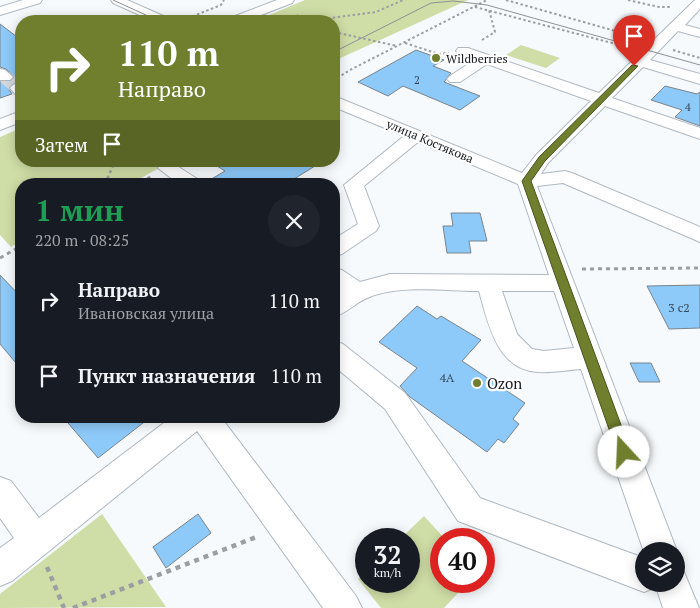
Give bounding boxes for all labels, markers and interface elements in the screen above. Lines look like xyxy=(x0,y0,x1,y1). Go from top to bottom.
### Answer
pin xyxy=(613,15,655,66)
icon: arrive xyxy=(620,22,648,50)
text: 110 m xyxy=(118,30,219,76)
icon: right xyxy=(35,35,100,100)
place label: Wildberries xyxy=(446,51,508,66)
marker: Wildberries xyxy=(430,52,442,64)
house number: 2 xyxy=(414,73,420,87)
text: Направо xyxy=(118,74,206,103)
house number: 4 xyxy=(685,100,691,114)
street label: улица Костякова xyxy=(383,116,476,166)
icon: arrive xyxy=(98,130,126,158)
text: Затем xyxy=(35,132,88,157)
text: 1 мин xyxy=(35,190,124,230)
button: close xyxy=(268,195,320,247)
text: 220 m · 08:25 xyxy=(35,229,129,251)
text: Направо xyxy=(78,277,160,302)
icon: right xyxy=(35,287,63,315)
text: 110 m xyxy=(269,288,320,313)
house number: 3 с2 xyxy=(668,300,690,315)
text: Ивановская улица xyxy=(78,302,214,324)
icon: arrive xyxy=(35,362,63,390)
text: Пункт назначения xyxy=(78,363,255,388)
text: 110 m xyxy=(270,363,322,388)
house number: 4А xyxy=(440,370,455,385)
place label: Ozon xyxy=(487,373,522,393)
marker: Ozon xyxy=(471,377,483,389)
position arrow xyxy=(597,425,649,477)
speed limit sign: 40 xyxy=(430,528,495,593)
text: 32 xyxy=(373,538,402,571)
map controls xyxy=(635,542,685,592)
button: layers xyxy=(635,542,685,592)
text: km/h xyxy=(374,565,401,580)

